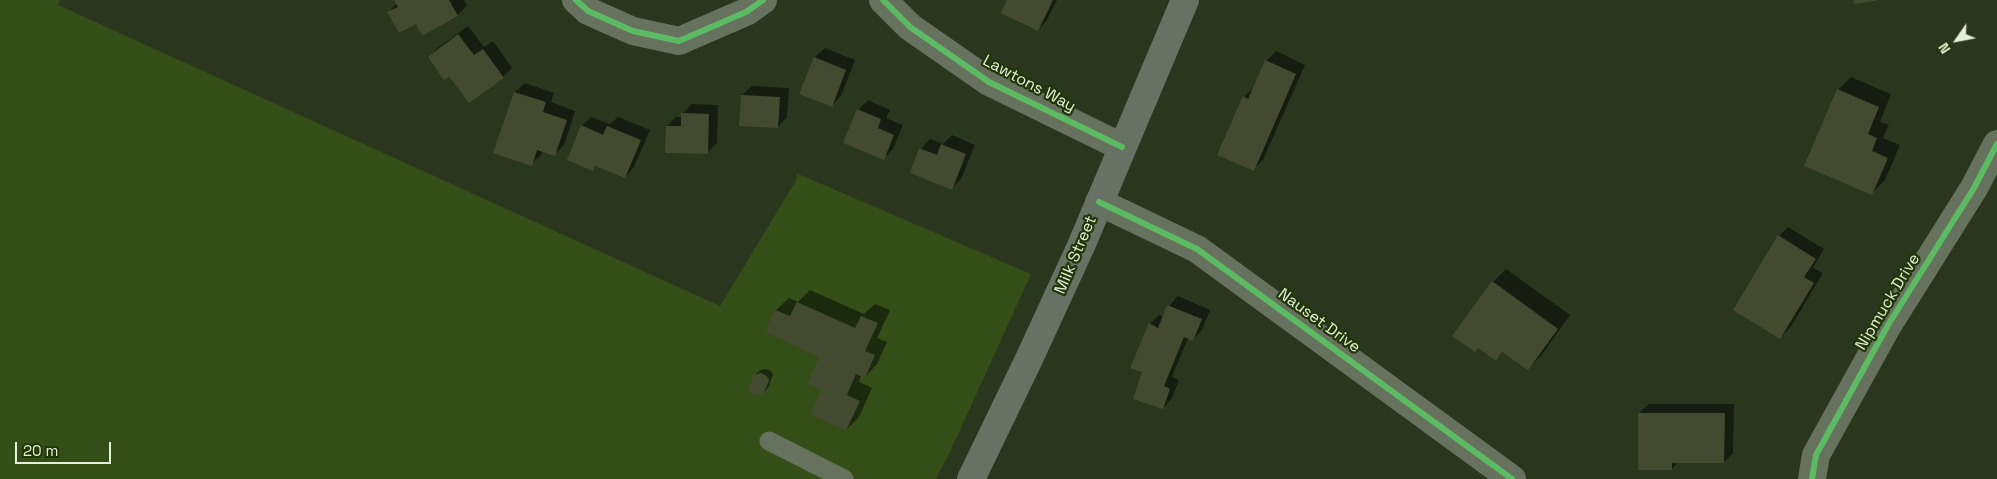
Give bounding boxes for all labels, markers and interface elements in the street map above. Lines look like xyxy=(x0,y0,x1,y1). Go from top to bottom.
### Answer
north arrow xyxy=(1932,15,1982,65)
text: N xyxy=(1934,39,1955,57)
street label: Lawtons Way xyxy=(979,51,1079,117)
street label: Milk Street xyxy=(1051,213,1101,297)
street label: Nipmuck Drive xyxy=(1852,250,1924,354)
street label: Nauset Drive xyxy=(1274,285,1364,357)
scale bar xyxy=(18,432,114,464)
text: 20 m xyxy=(23,441,58,460)

